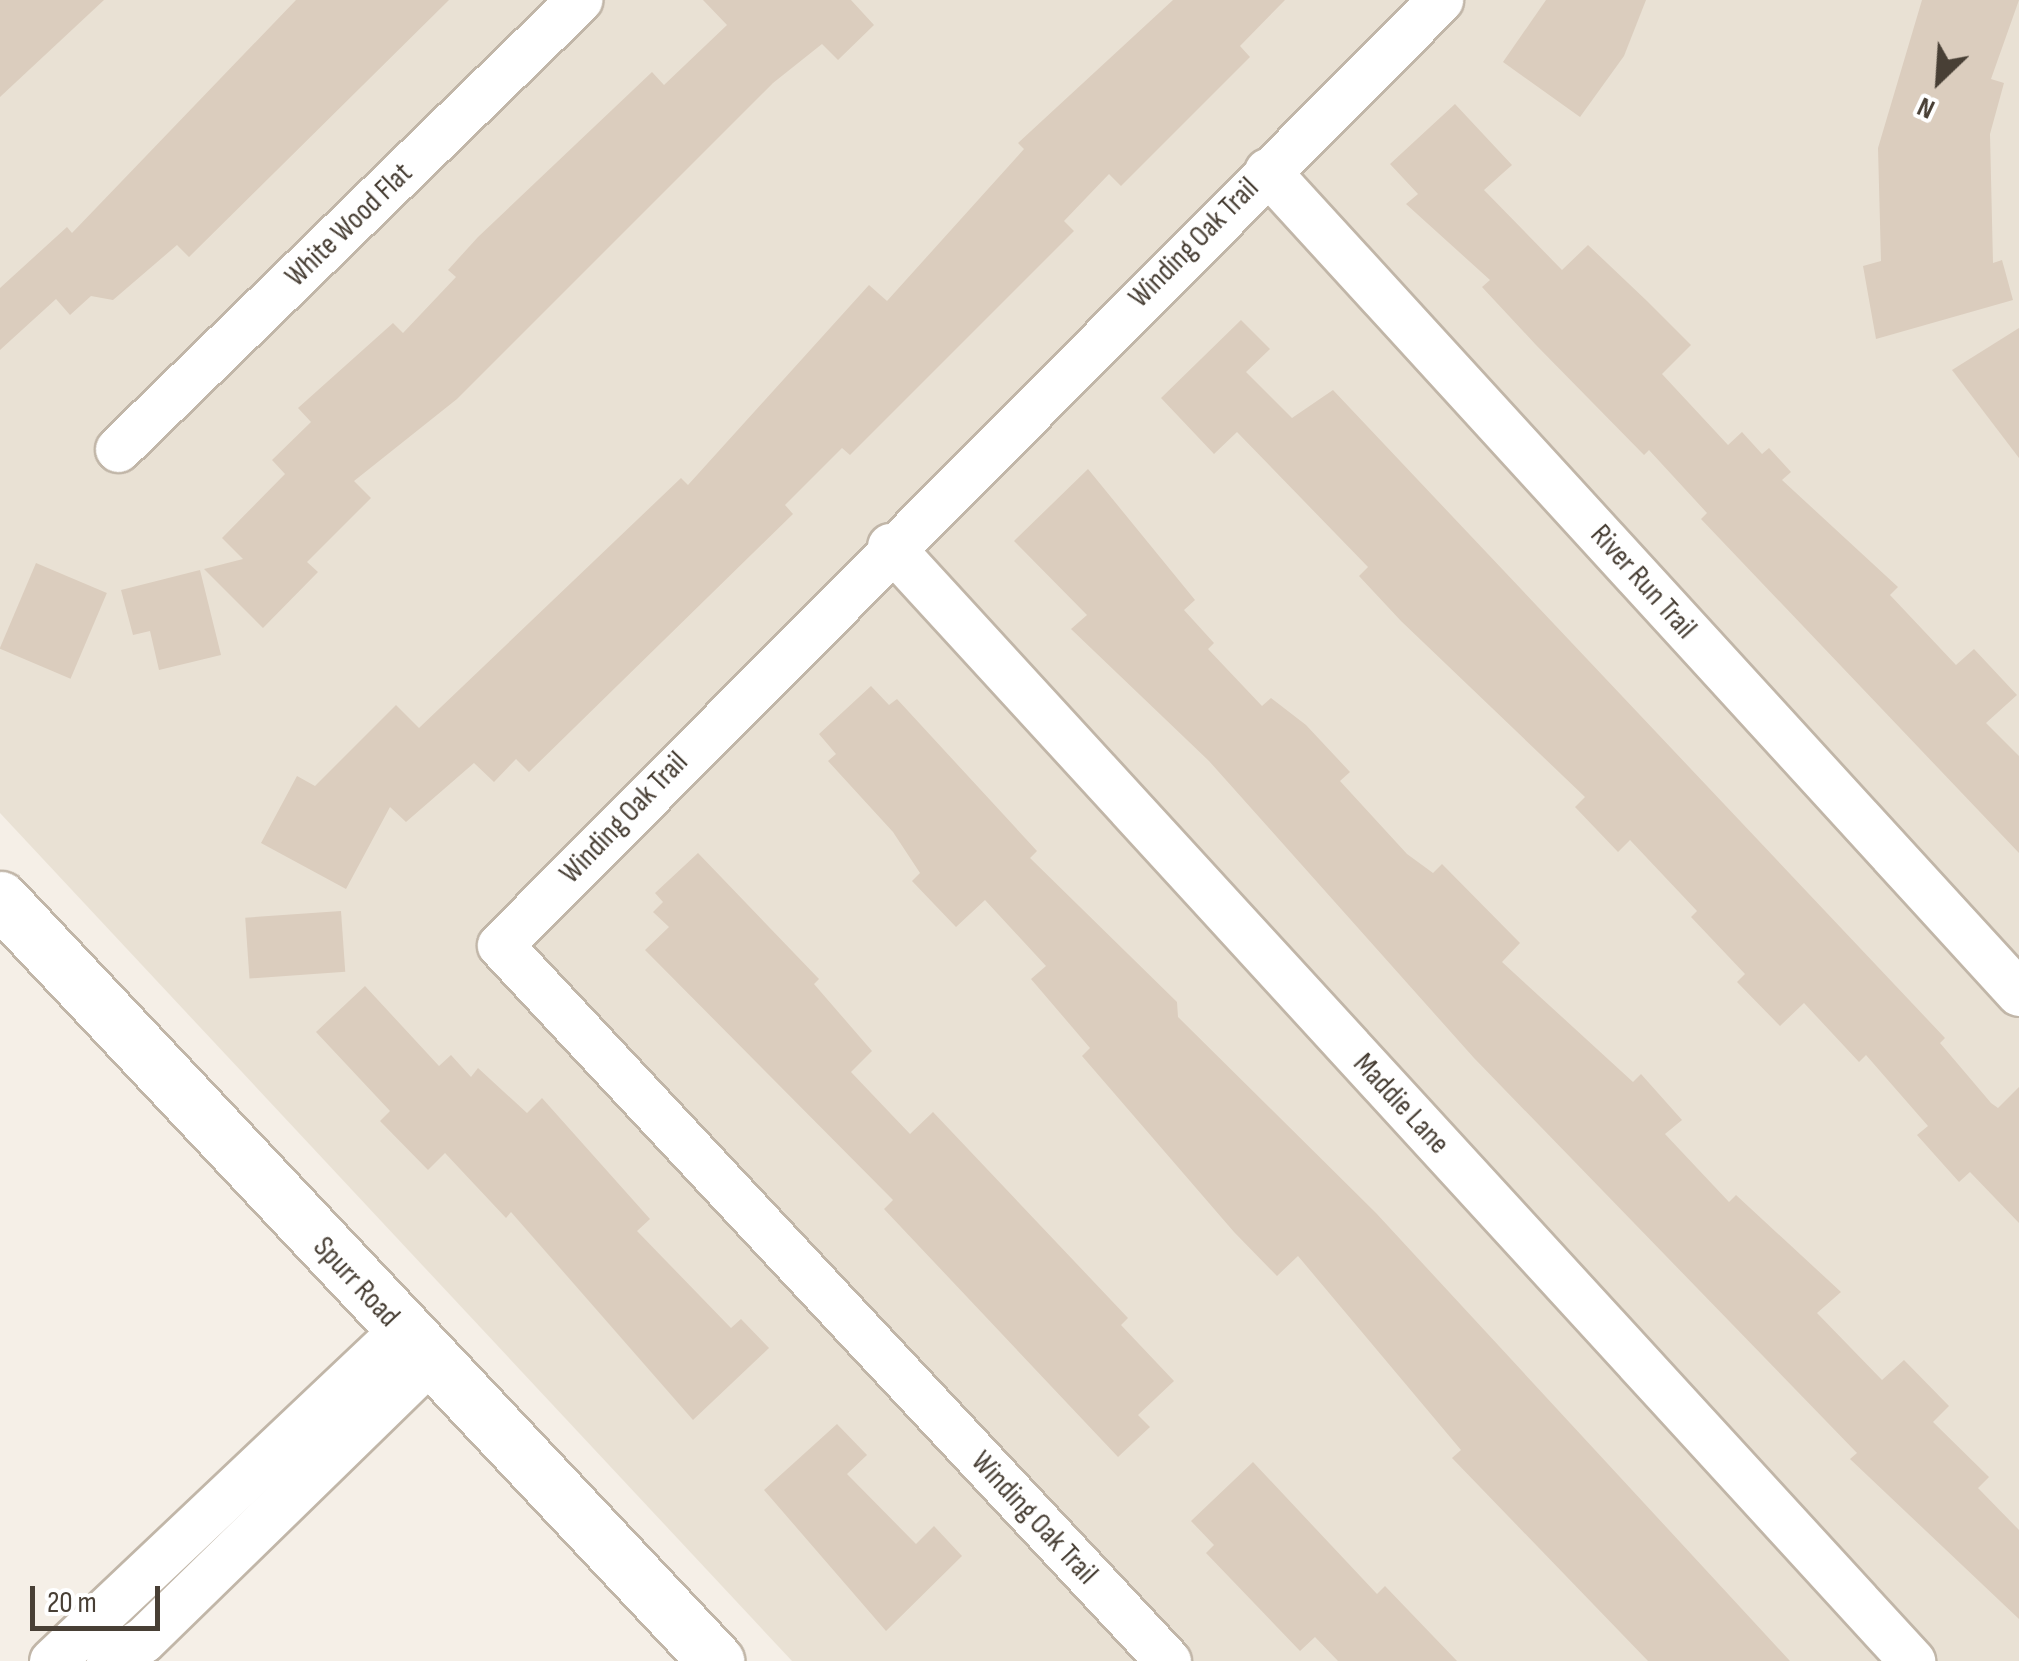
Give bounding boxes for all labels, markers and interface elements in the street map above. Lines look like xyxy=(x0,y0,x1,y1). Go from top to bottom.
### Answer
north arrow xyxy=(1889,30,1989,130)
text: N xyxy=(1912,90,1940,126)
street label: White Wood Flat xyxy=(278,156,420,294)
street label: Winding Oak Trail xyxy=(1122,171,1266,315)
street label: River Run Trail xyxy=(1582,518,1704,646)
street label: Winding Oak Trail xyxy=(552,745,696,891)
street label: Maddie Lane xyxy=(1345,1046,1457,1162)
street label: Spurr Road xyxy=(305,1230,407,1334)
street label: Winding Oak Trail xyxy=(963,1444,1105,1592)
scale bar xyxy=(35,1566,165,1628)
text: 20 m xyxy=(47,1585,97,1621)

